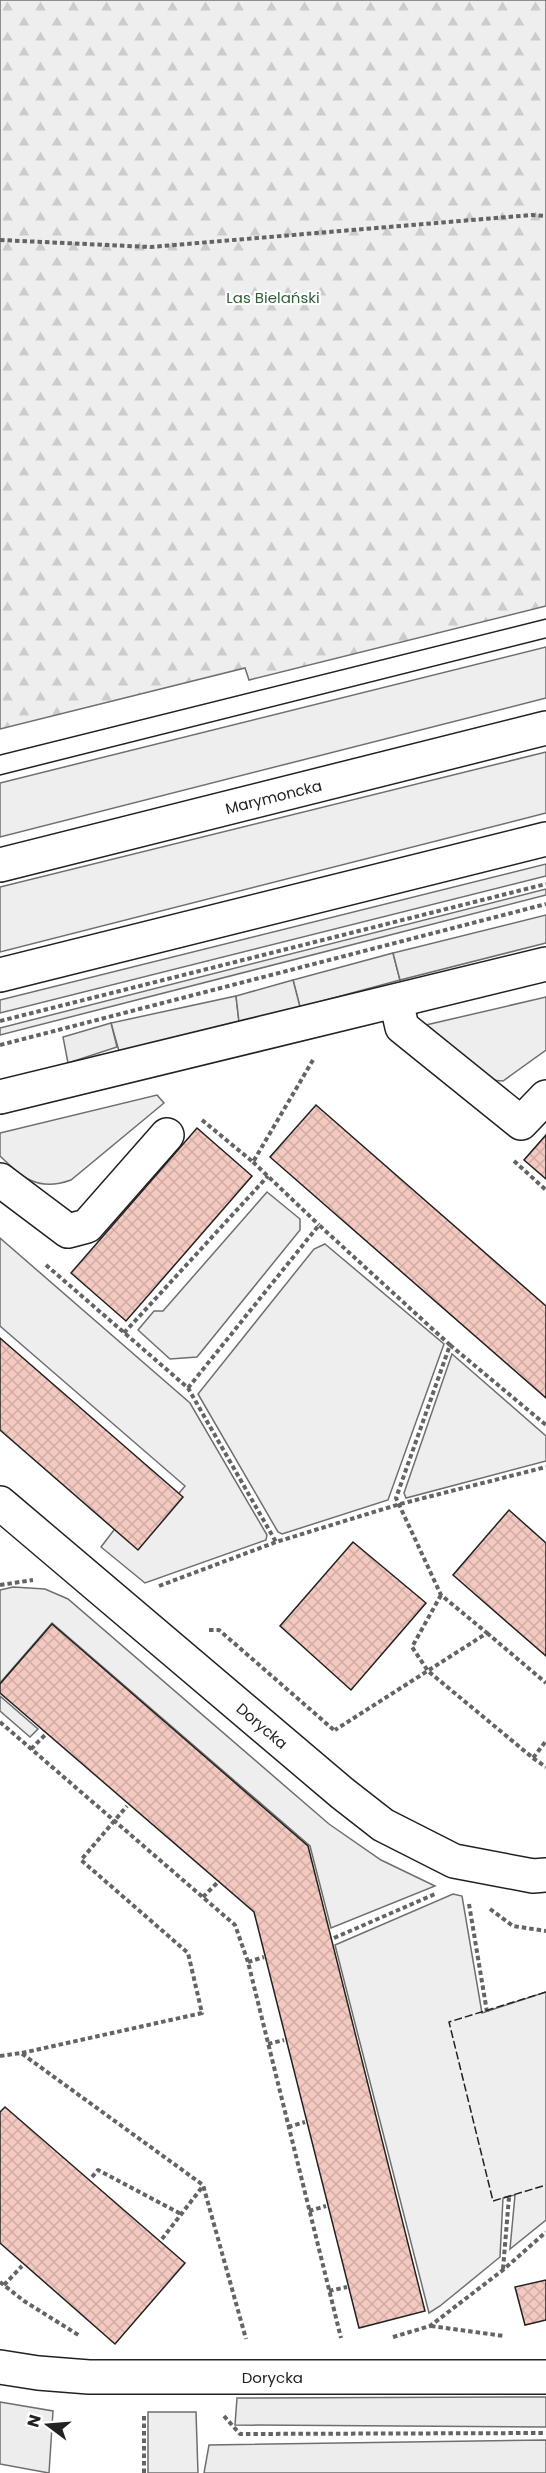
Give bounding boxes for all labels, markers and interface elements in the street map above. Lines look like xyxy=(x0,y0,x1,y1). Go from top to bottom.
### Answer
park label: Las Bielański xyxy=(226,287,320,308)
street label: Marymoncka xyxy=(223,774,324,819)
street label: Dorycka xyxy=(232,1698,293,1753)
street label: Dorycka xyxy=(242,2367,303,2388)
north arrow xyxy=(18,2395,78,2455)
text: N xyxy=(21,2412,47,2430)

